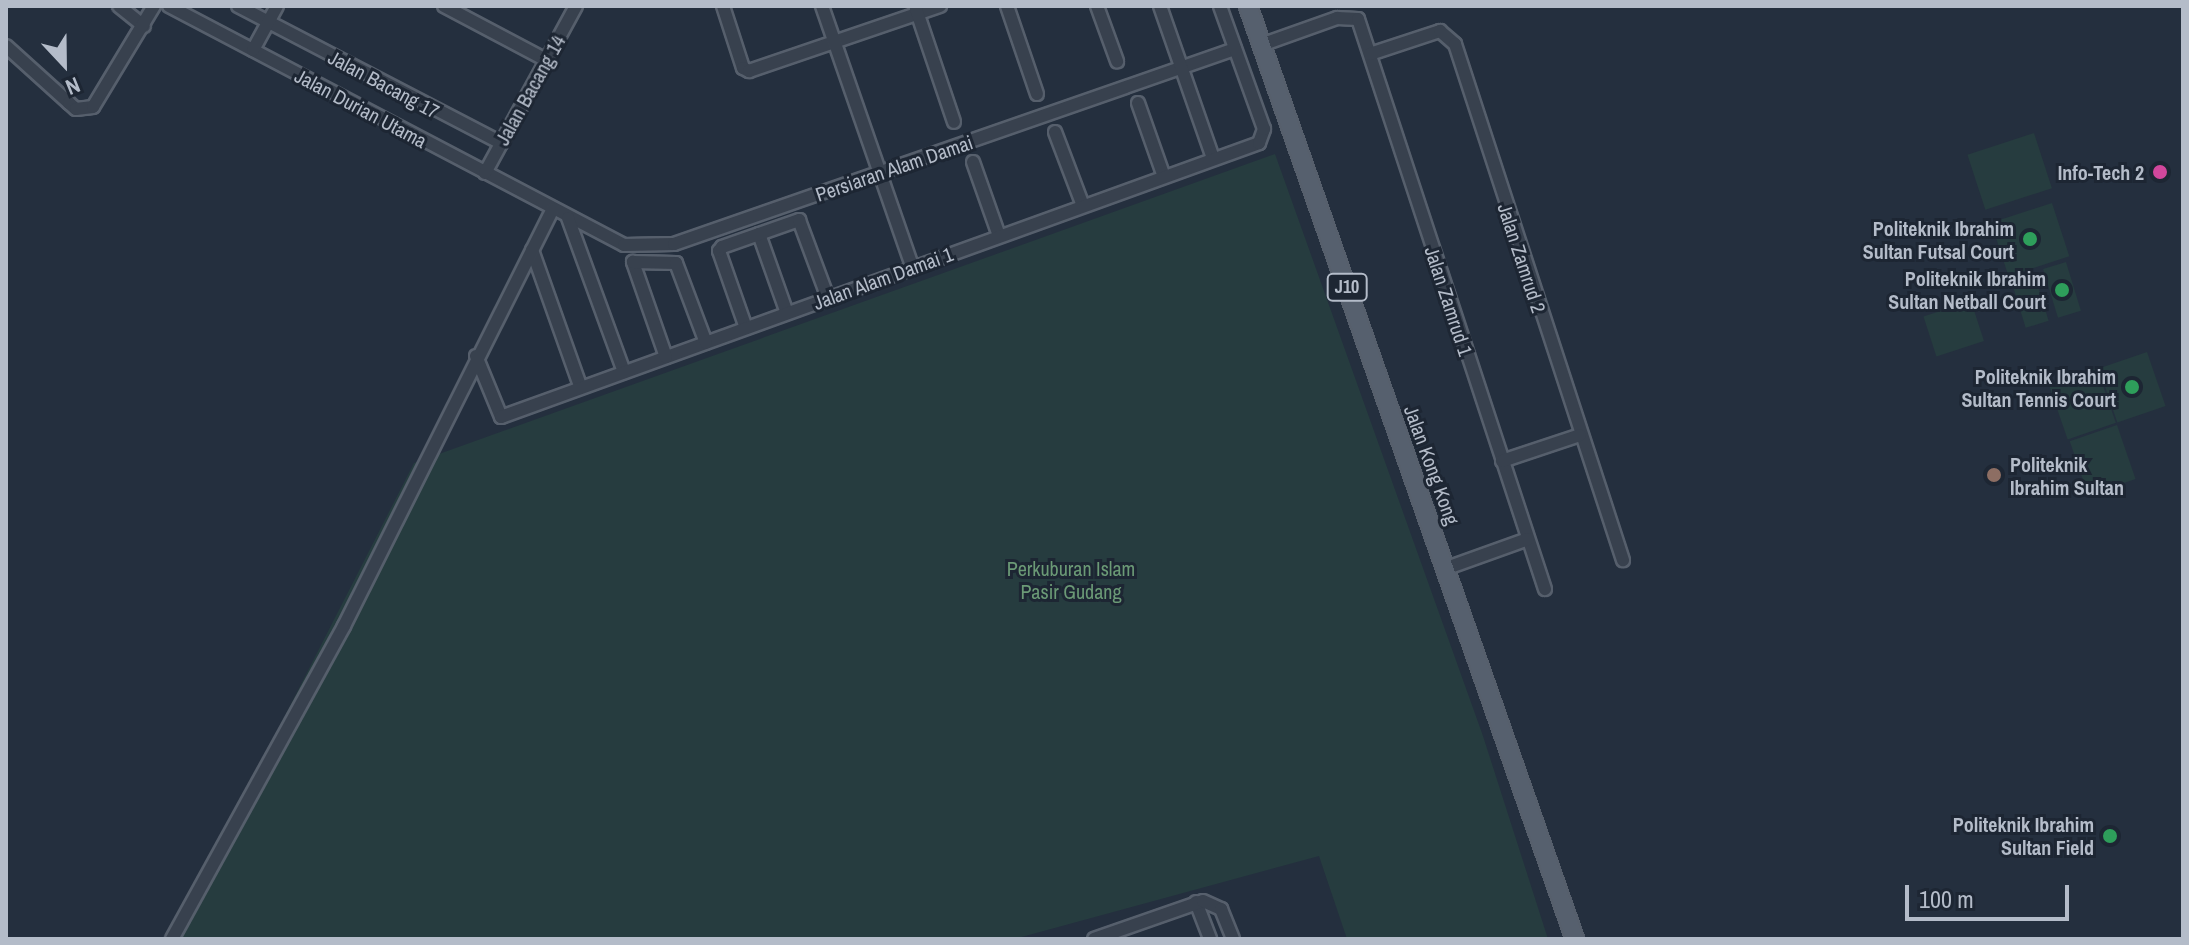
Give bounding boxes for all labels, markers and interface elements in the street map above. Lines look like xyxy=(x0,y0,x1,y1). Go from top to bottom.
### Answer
north arrow xyxy=(24,24,104,104)
street label: Jalan Bacang 14 xyxy=(490,31,570,149)
street label: Jalan Bacang 17 xyxy=(324,45,444,123)
street label: Jalan Durian Utama xyxy=(291,63,431,153)
text: N xyxy=(61,70,85,103)
street label: Persiaran Alam Damai xyxy=(812,130,976,206)
place label: Info-Tech 2 xyxy=(2058,160,2144,184)
marker: Info-Tech 2 xyxy=(2151,163,2169,181)
street label: Jalan Zamrud 2 xyxy=(1493,200,1551,316)
place label: Politeknik Ibrahim Sultan Futsal Court xyxy=(1863,216,2014,263)
marker: Politeknik Ibrahim Sultan Futsal Court xyxy=(2021,230,2039,248)
street label: Jalan Alam Damai 1 xyxy=(810,241,956,315)
street label: Jalan Zamrud 1 xyxy=(1420,243,1478,359)
place label: Politeknik Ibrahim Sultan Netball Court xyxy=(1888,266,2046,313)
road number: J10 xyxy=(1325,273,1369,301)
marker: Politeknik Ibrahim Sultan Netball Court xyxy=(2053,281,2071,299)
place label: Politeknik Ibrahim Sultan Tennis Court xyxy=(1961,364,2116,411)
marker: Politeknik Ibrahim Sultan Tennis Court xyxy=(2123,378,2141,396)
street label: Jalan Kong Kong xyxy=(1399,402,1465,528)
place label: Politeknik Ibrahim Sultan xyxy=(2010,452,2124,499)
marker: Politeknik Ibrahim Sultan xyxy=(1985,466,2003,484)
park label: Perkuburan Islam Pasir Gudang xyxy=(1007,557,1135,604)
place label: Politeknik Ibrahim Sultan Field xyxy=(1953,812,2094,859)
marker: Politeknik Ibrahim Sultan Field xyxy=(2101,827,2119,845)
scale bar xyxy=(1909,869,2073,919)
text: 100 m xyxy=(1919,883,1974,915)

